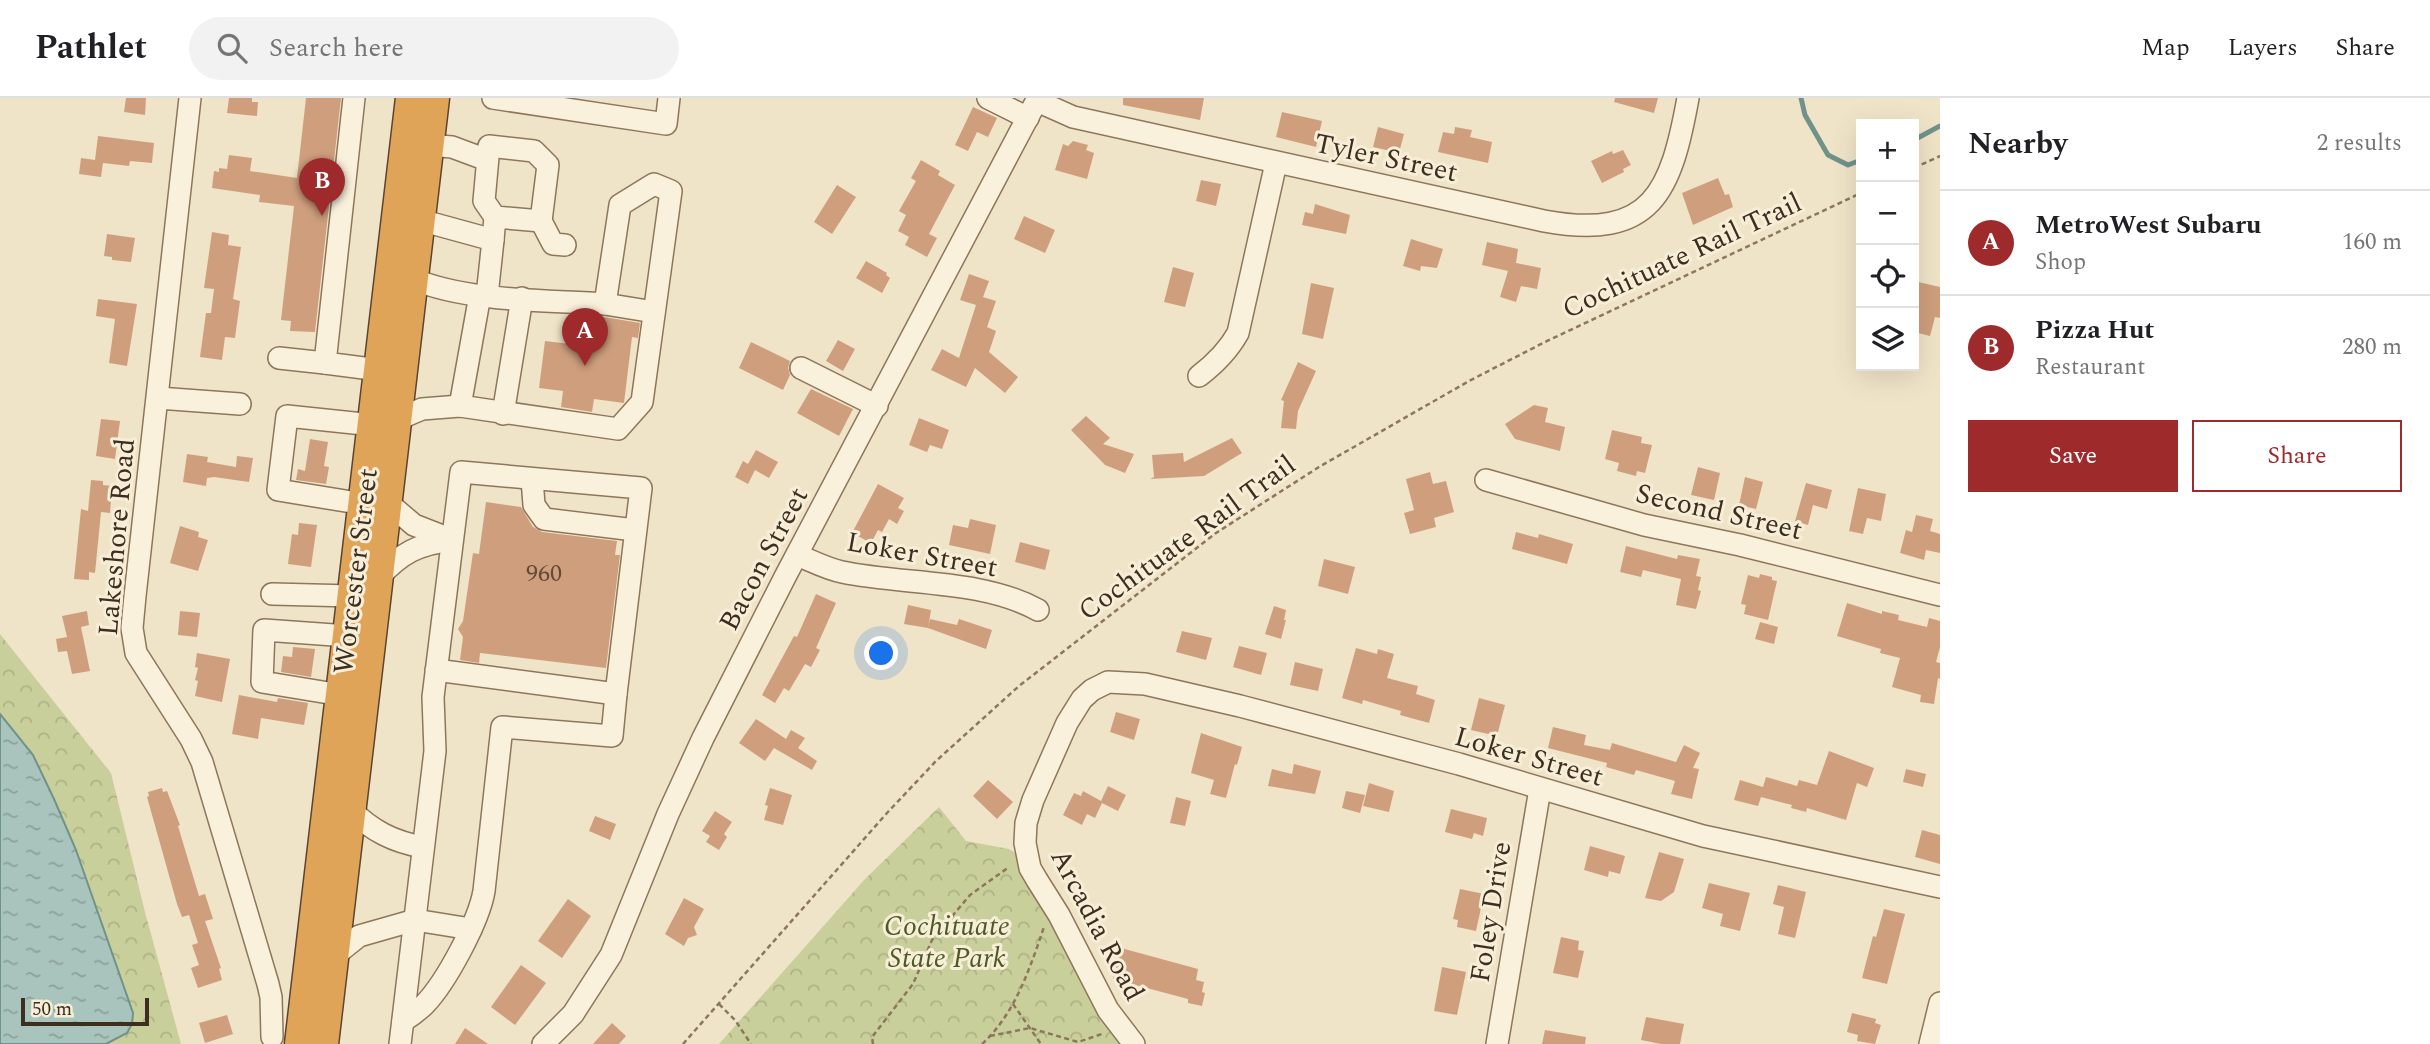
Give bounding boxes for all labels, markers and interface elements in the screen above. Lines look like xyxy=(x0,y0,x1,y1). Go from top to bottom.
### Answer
search box xyxy=(189,17,679,80)
text: Pathlet xyxy=(35,23,147,73)
text: Search here xyxy=(269,28,404,68)
icon: search xyxy=(213,29,251,67)
text: Map xyxy=(2141,30,2190,66)
text: Layers xyxy=(2228,30,2298,66)
text: Share xyxy=(2336,30,2395,66)
map controls xyxy=(1856,119,1919,371)
button: + xyxy=(1856,119,1919,182)
text: Nearby xyxy=(1968,121,2067,167)
street label: Tyler Street xyxy=(1310,122,1462,194)
text: 2 results xyxy=(2317,126,2402,161)
pin: B xyxy=(299,158,345,216)
street label: Cochituate Rail Trail xyxy=(1555,182,1809,330)
button: − xyxy=(1856,182,1919,245)
text: MetroWest Subaru xyxy=(2035,205,2261,245)
text: A xyxy=(1982,225,2000,260)
text: 160 m xyxy=(2342,225,2402,260)
button: locate xyxy=(1856,245,1919,308)
text: Shop xyxy=(2035,245,2086,280)
pin: A xyxy=(562,308,608,366)
button: layers xyxy=(1856,308,1919,371)
text: Pizza Hut xyxy=(2035,310,2154,350)
text: B xyxy=(1983,330,1999,365)
text: 280 m xyxy=(2342,330,2402,365)
text: Restaurant xyxy=(2035,350,2145,385)
button: Save xyxy=(1968,420,2178,492)
button: Share xyxy=(2192,420,2402,492)
street label: Lakeshore Road xyxy=(87,436,147,638)
street label: Cochituate Rail Trail xyxy=(1069,444,1305,632)
street label: Worcester Street xyxy=(322,466,390,676)
street label: Second Street xyxy=(1631,472,1807,552)
street label: Bacon Street xyxy=(708,479,820,639)
street label: Loker Street xyxy=(843,521,1001,589)
house number: 960 xyxy=(526,556,562,592)
your location xyxy=(864,636,898,670)
street label: Loker Street xyxy=(1450,715,1609,799)
street label: Foley Drive xyxy=(1459,838,1523,986)
street label: Arcadia Road xyxy=(1039,841,1155,1009)
park label: Cochituate State Park xyxy=(884,905,1010,980)
scale bar xyxy=(21,995,149,1027)
text: 50 m xyxy=(32,995,72,1024)

